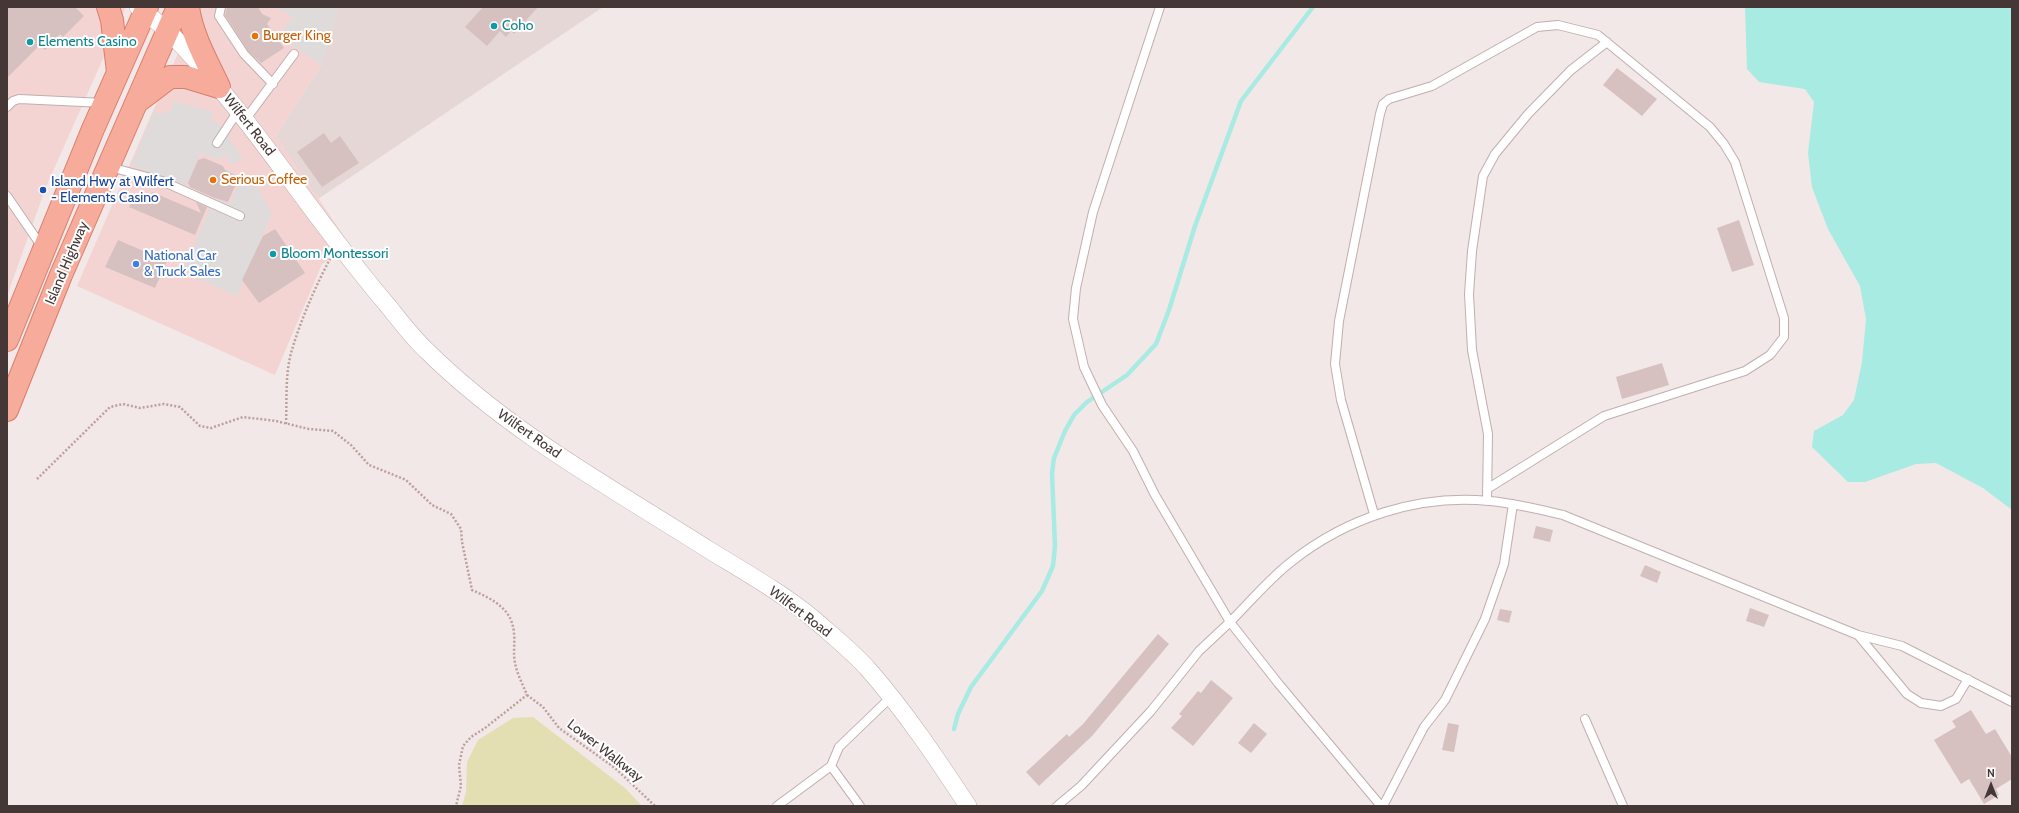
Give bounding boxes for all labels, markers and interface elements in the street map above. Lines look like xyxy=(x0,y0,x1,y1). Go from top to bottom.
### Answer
place label: Coho xyxy=(502,18,533,34)
marker: Coho xyxy=(489,21,499,31)
place label: Burger King xyxy=(263,28,331,44)
marker: Burger King xyxy=(250,31,260,41)
place label: Elements Casino xyxy=(38,34,137,50)
marker: Elements Casino xyxy=(25,37,35,47)
street label: Wilfert Road xyxy=(220,91,278,159)
place label: Serious Coffee xyxy=(221,172,307,188)
place label: Island Hwy at Wilfert - Elements Casino xyxy=(51,174,174,206)
marker: Serious Coffee xyxy=(208,175,218,185)
marker: Island Hwy at Wilfert - Elements Casino xyxy=(38,185,48,195)
street label: Island Highway xyxy=(42,219,92,307)
place label: Bloom Montessori xyxy=(281,246,388,262)
place label: National Car & Truck Sales xyxy=(144,248,221,280)
marker: Bloom Montessori xyxy=(268,249,278,259)
marker: National Car & Truck Sales xyxy=(131,259,141,269)
street label: Wilfert Road xyxy=(494,406,564,462)
street label: Wilfert Road xyxy=(765,583,835,641)
street label: Lower Walkway xyxy=(564,716,646,786)
north arrow xyxy=(1971,765,2011,805)
text: N xyxy=(1987,766,1995,780)

